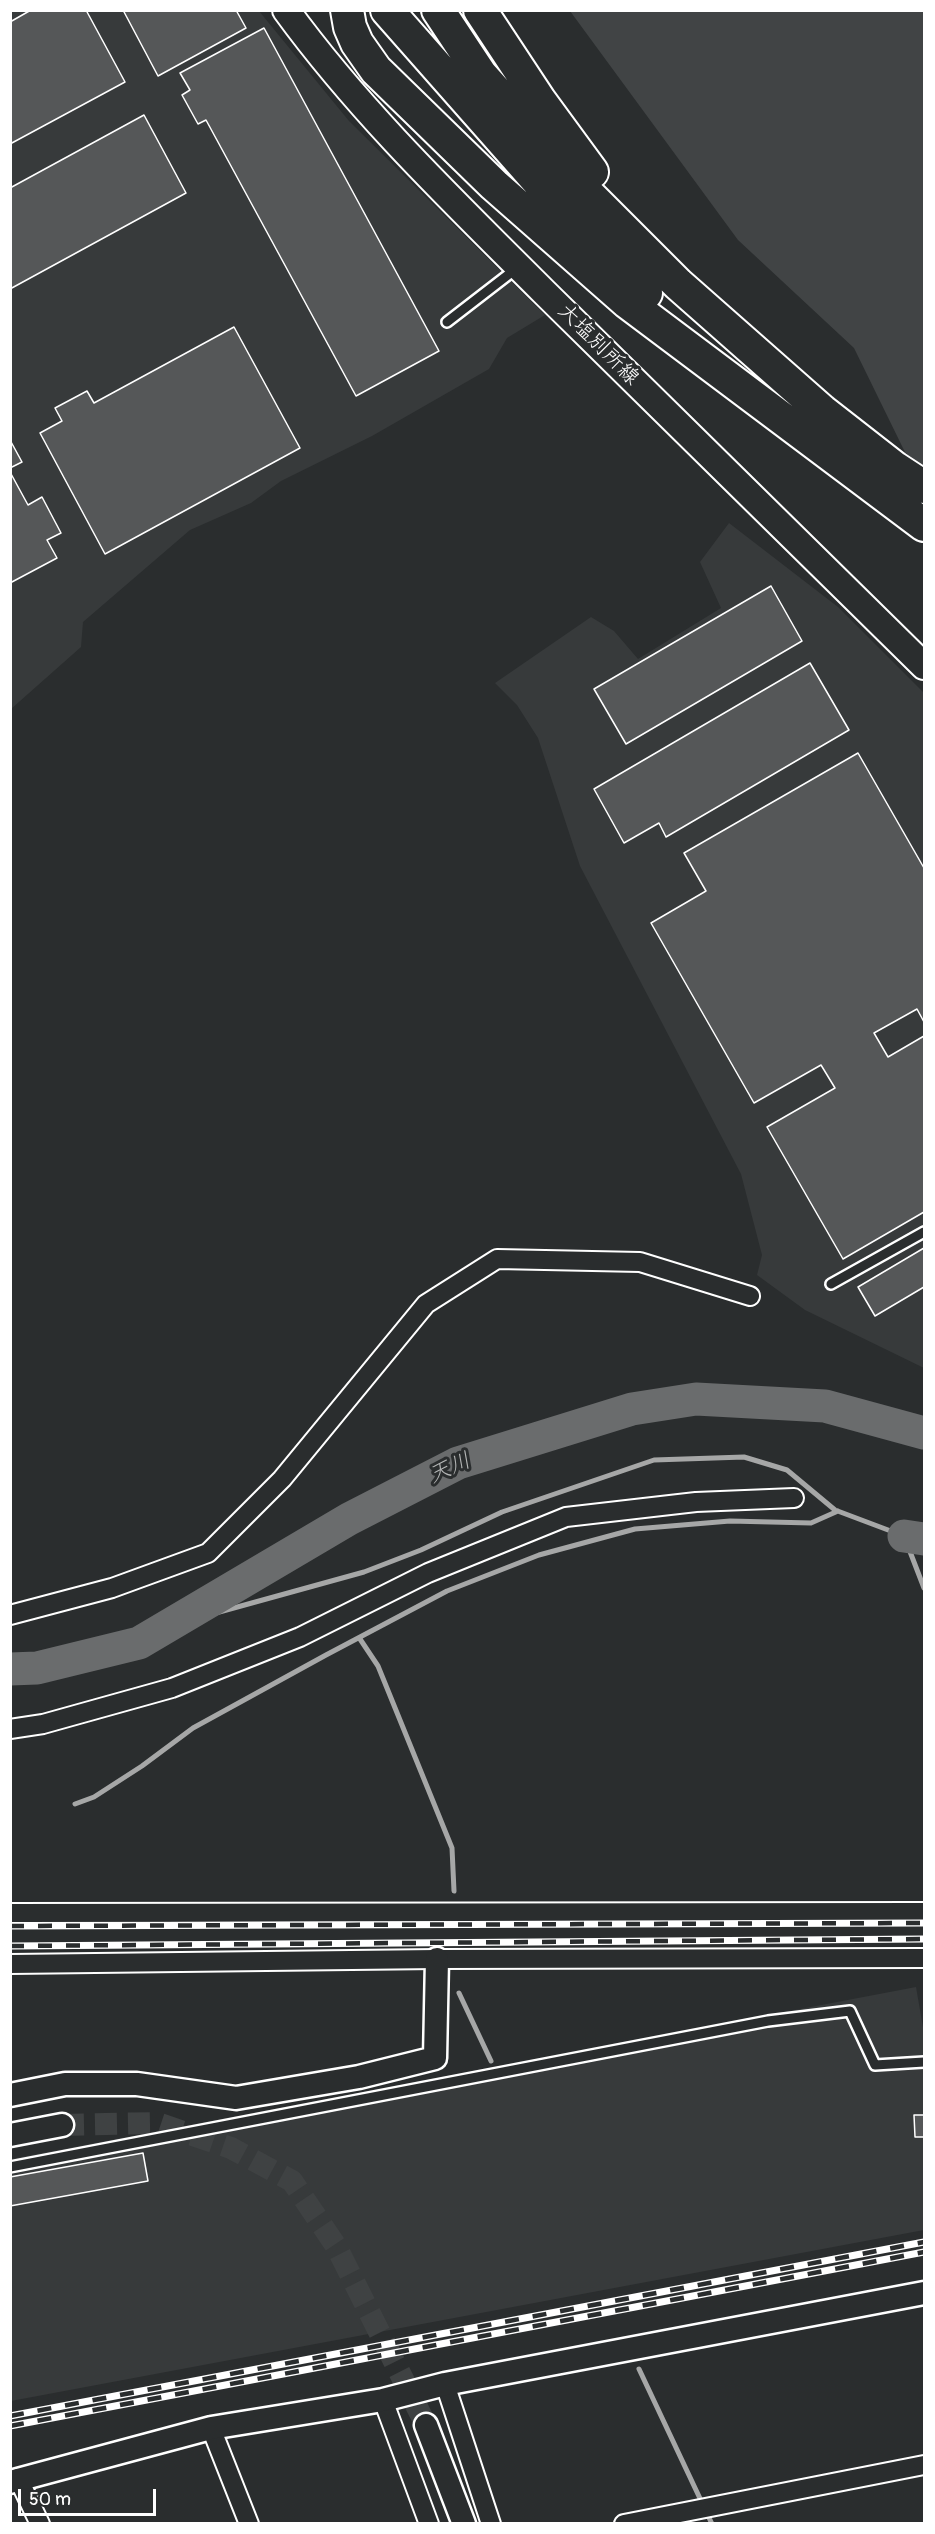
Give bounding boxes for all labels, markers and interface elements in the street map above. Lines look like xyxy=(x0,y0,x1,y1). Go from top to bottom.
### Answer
street label: 大塩別所線 xyxy=(552,299,644,391)
water label: 天川 xyxy=(425,1448,475,1490)
scale bar xyxy=(21,2477,159,2515)
text: 50 m xyxy=(29,2488,71,2511)

